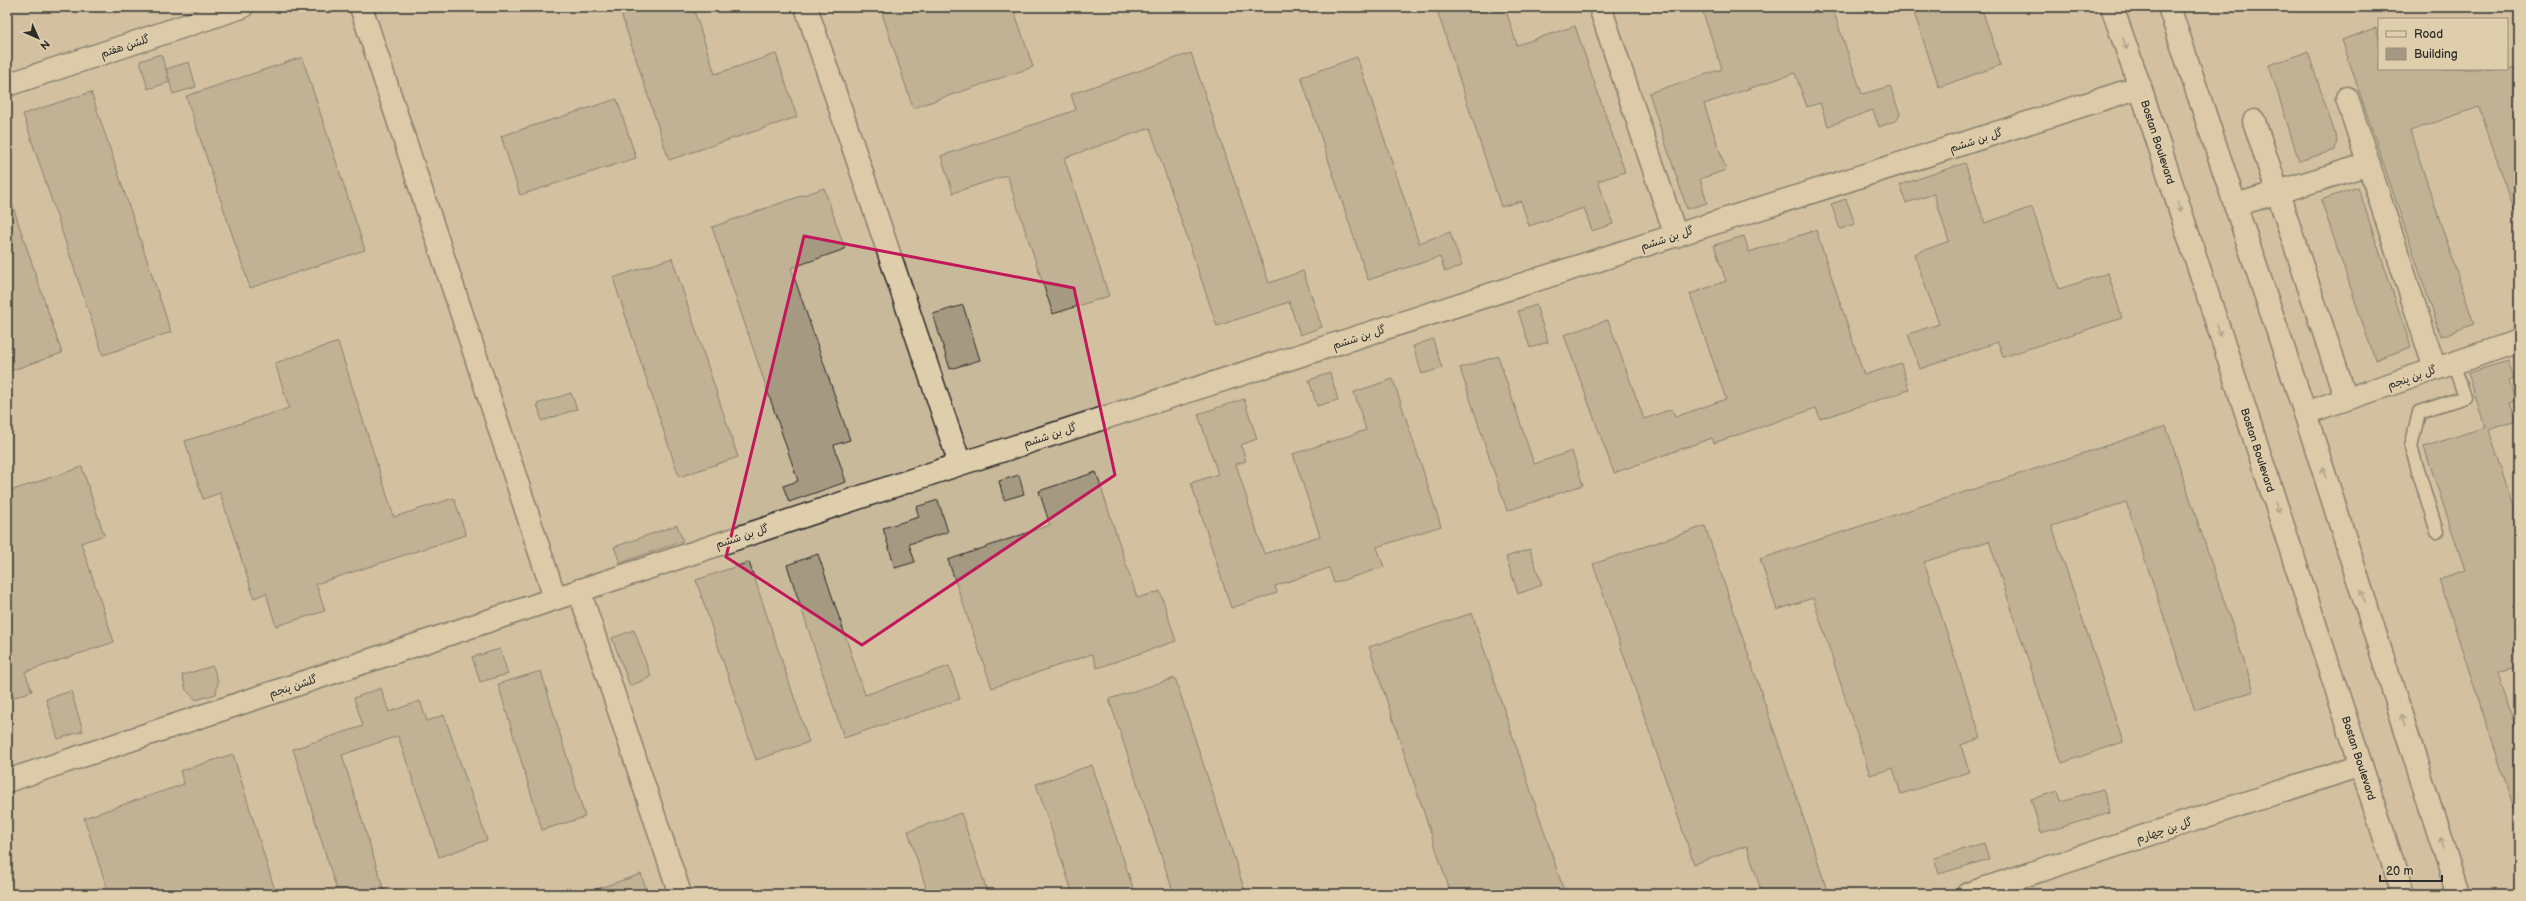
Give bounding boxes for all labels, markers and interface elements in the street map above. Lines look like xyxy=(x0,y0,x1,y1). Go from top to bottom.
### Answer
north arrow xyxy=(18,18,58,58)
legend xyxy=(2378,18,2508,70)
text: Road xyxy=(2414,27,2443,42)
street label: گلشن هفتم xyxy=(99,32,152,62)
text: N xyxy=(37,37,52,52)
one-way arrow xyxy=(2121,37,2129,49)
text: Building xyxy=(2414,47,2458,62)
street label: Bostan Boulevard xyxy=(2138,98,2177,186)
street label: گل بن ششم xyxy=(1948,126,2005,157)
one-way arrow xyxy=(2176,200,2183,213)
street label: گل بن ششم xyxy=(1639,224,1696,255)
street label: گل بن ششم xyxy=(1331,323,1388,354)
one-way arrow xyxy=(2216,324,2223,337)
street label: گل بن پنجم xyxy=(2386,363,2439,394)
street label: Bostan Boulevard xyxy=(2238,406,2277,494)
street label: گل بن ششم xyxy=(1022,421,1079,452)
one-way arrow xyxy=(2320,465,2327,478)
one-way arrow xyxy=(2274,501,2281,514)
street label: گل بن ششم xyxy=(714,522,771,553)
one-way arrow xyxy=(2359,589,2366,602)
street label: گلشن پنجم xyxy=(268,673,320,702)
one-way arrow xyxy=(2399,713,2406,726)
street label: Bostan Boulevard xyxy=(2339,714,2378,802)
street label: گل بن چهارم xyxy=(2134,815,2195,848)
one-way arrow xyxy=(2438,837,2445,850)
scale bar xyxy=(2380,857,2442,883)
text: 20 m xyxy=(2386,864,2413,879)

